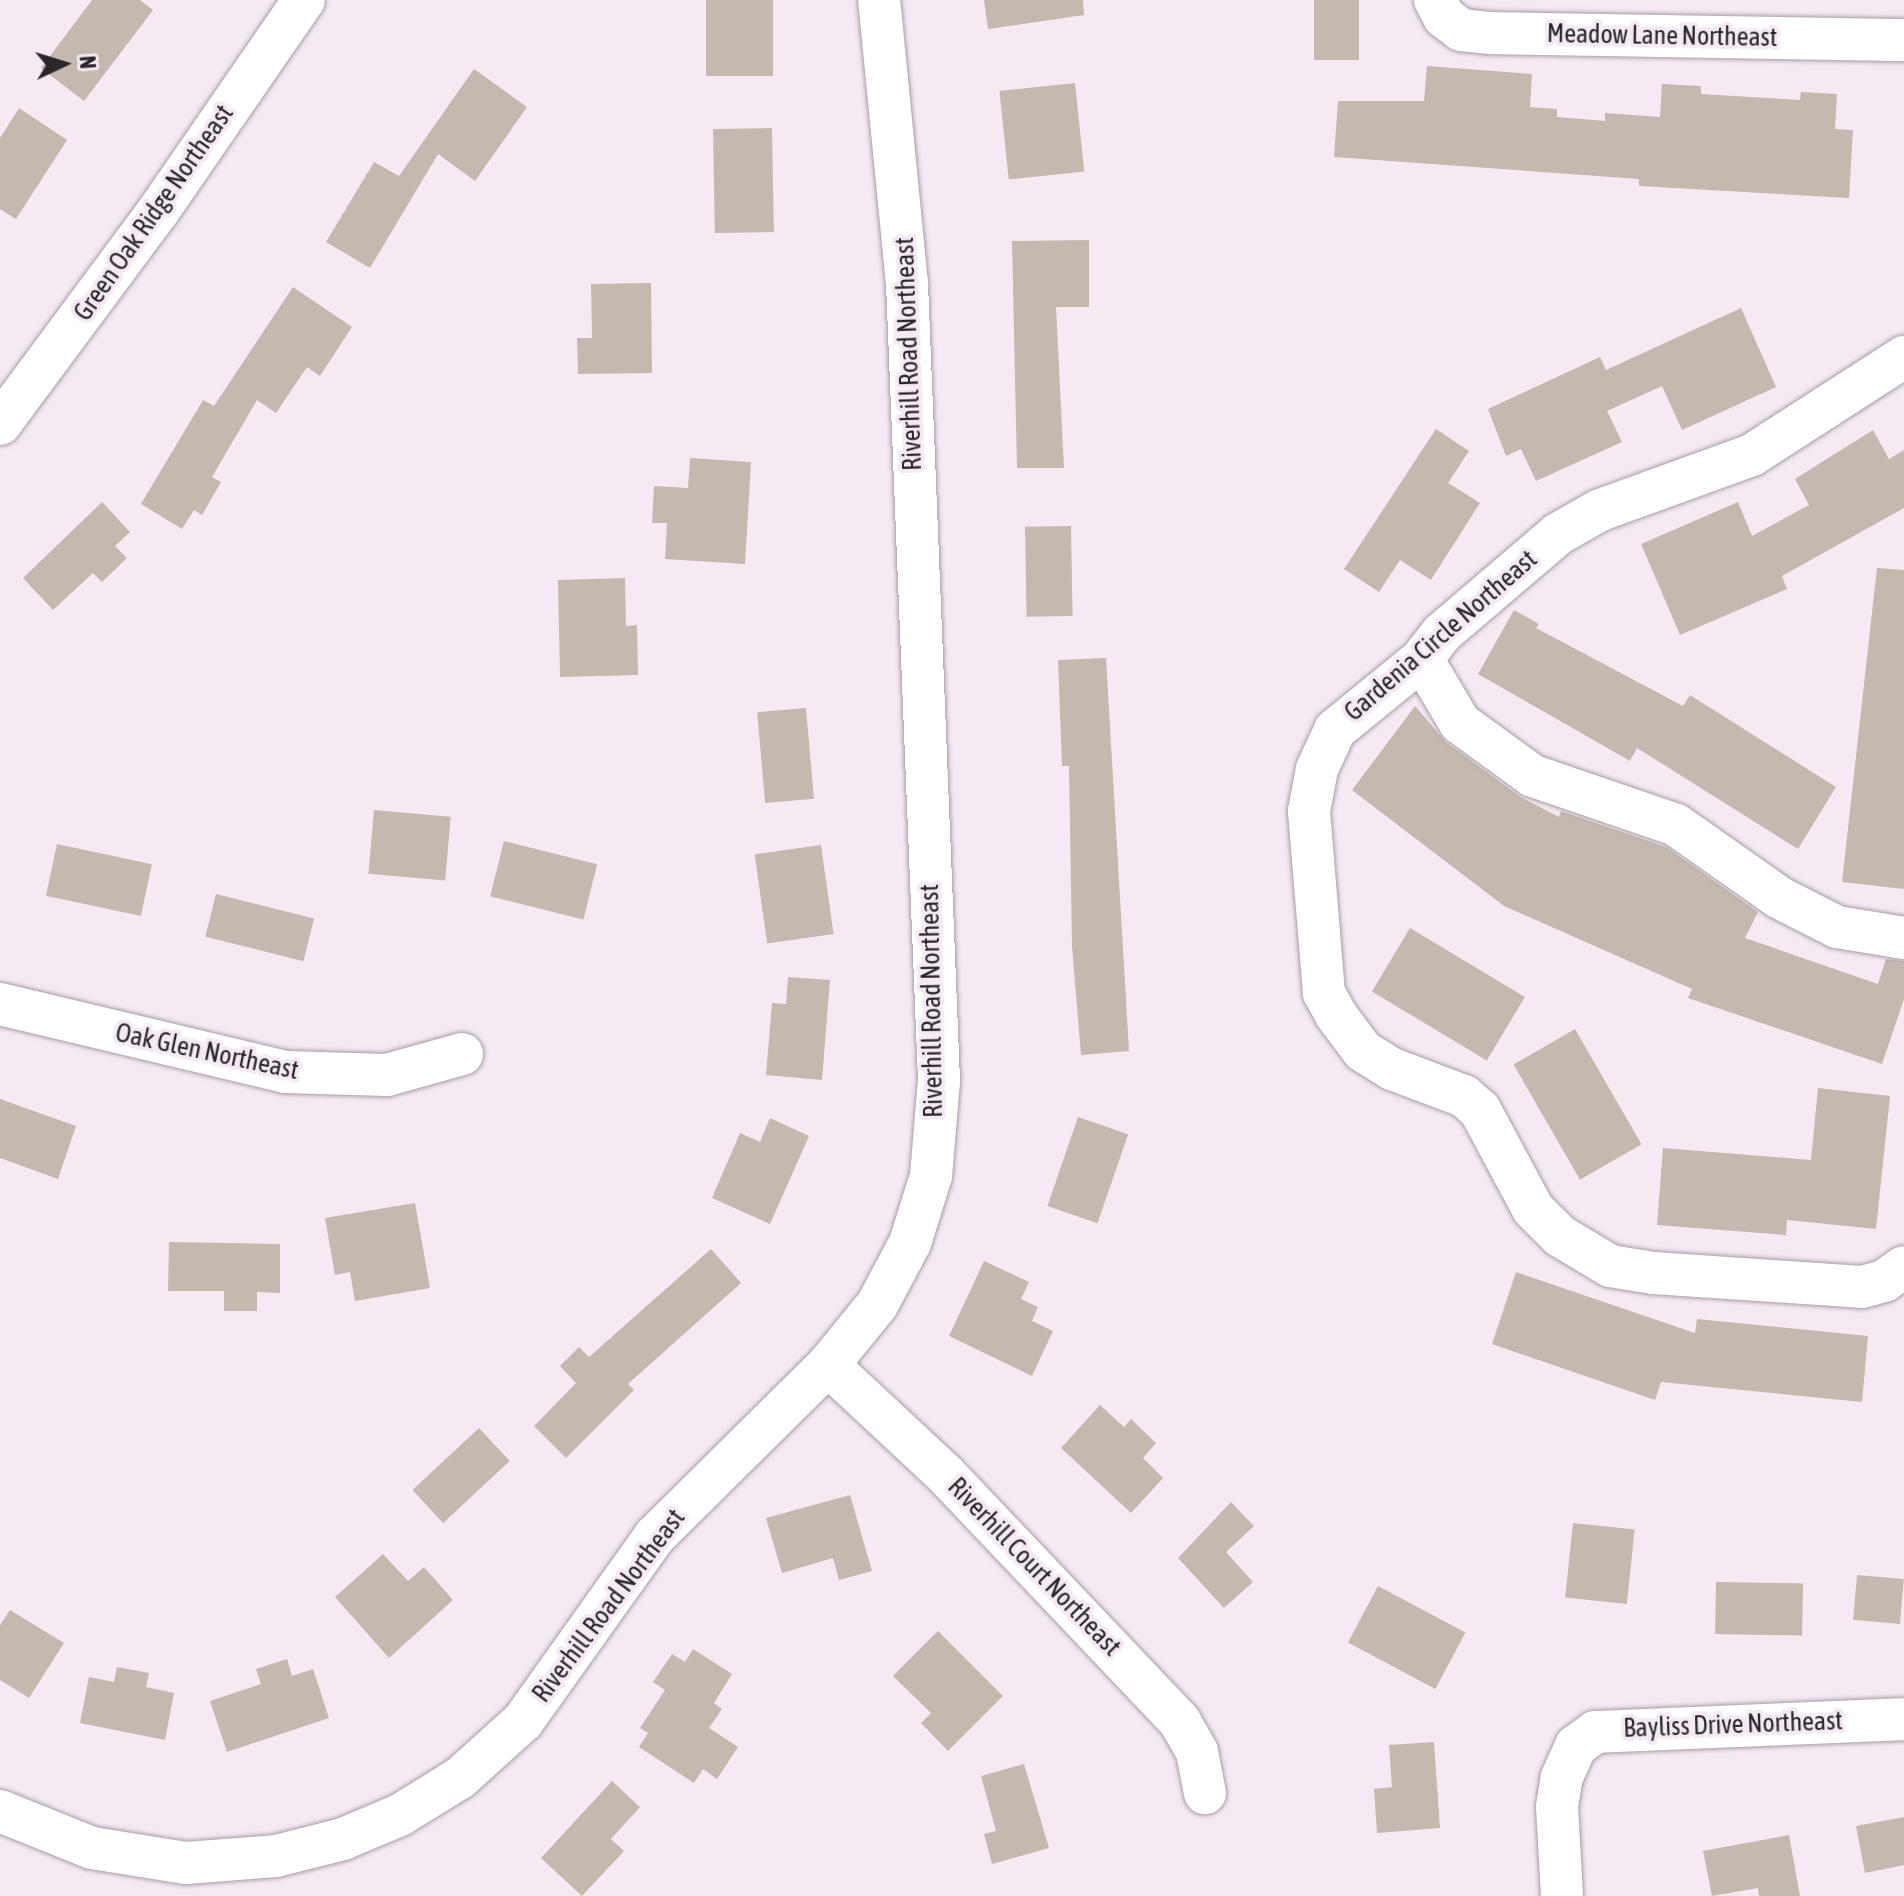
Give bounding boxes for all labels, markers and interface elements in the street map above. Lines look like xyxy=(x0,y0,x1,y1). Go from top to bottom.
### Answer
street label: Meadow Lane Northeast xyxy=(1547,18,1777,54)
north arrow xyxy=(24,24,104,104)
text: N xyxy=(75,55,101,70)
street label: Green Oak Ridge Northeast xyxy=(68,99,240,327)
street label: Riverhill Road Northeast xyxy=(889,237,929,471)
street label: Gardenia Circle Northeast xyxy=(1339,544,1543,728)
street label: Riverhill Road Northeast xyxy=(914,884,950,1118)
street label: Oak Glen Northeast xyxy=(113,1017,301,1087)
street label: Riverhill Court Northeast xyxy=(941,1471,1127,1663)
street label: Riverhill Road Northeast xyxy=(526,1503,692,1709)
street label: Bayliss Drive Northeast xyxy=(1623,1706,1843,1744)

